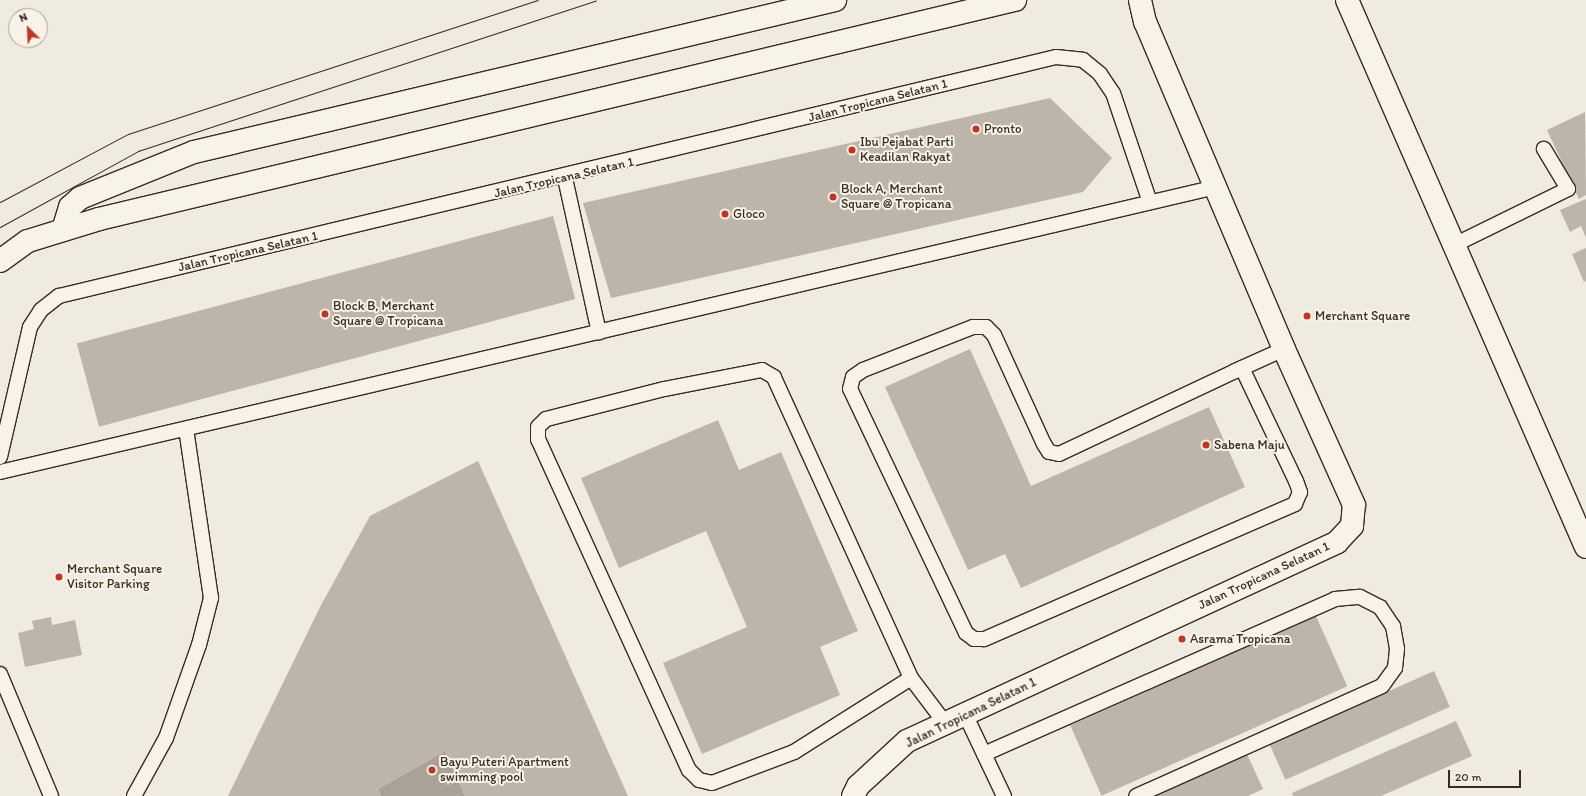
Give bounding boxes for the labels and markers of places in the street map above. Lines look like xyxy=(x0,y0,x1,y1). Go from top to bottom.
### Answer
place label: Pronto xyxy=(984,121,1022,137)
marker: Pronto xyxy=(971,124,981,134)
place label: Ibu Pejabat Parti Keadilan Rakyat xyxy=(860,135,953,166)
marker: Ibu Pejabat Parti Keadilan Rakyat xyxy=(847,145,857,155)
place label: Block A, Merchant Square @ Tropicana xyxy=(841,182,950,213)
marker: Block A, Merchant Square @ Tropicana xyxy=(828,192,838,202)
place label: Gloco xyxy=(733,206,765,222)
marker: Gloco xyxy=(720,209,730,219)
place label: Block B, Merchant Square @ Tropicana xyxy=(333,299,442,330)
place label: Merchant Square xyxy=(1315,308,1410,324)
marker: Block B, Merchant Square @ Tropicana xyxy=(320,309,330,319)
marker: Merchant Square xyxy=(1302,311,1312,321)
place label: Sabena Maju xyxy=(1214,437,1285,453)
marker: Sabena Maju xyxy=(1201,440,1211,450)
place label: Merchant Square Visitor Parking xyxy=(67,562,162,593)
marker: Merchant Square Visitor Parking xyxy=(54,572,64,582)
place label: Asrama Tropicana xyxy=(1190,631,1291,647)
marker: Asrama Tropicana xyxy=(1177,634,1187,644)
place label: Bayu Puteri Apartment swimming pool xyxy=(440,755,569,786)
marker: Bayu Puteri Apartment swimming pool xyxy=(427,765,437,775)

